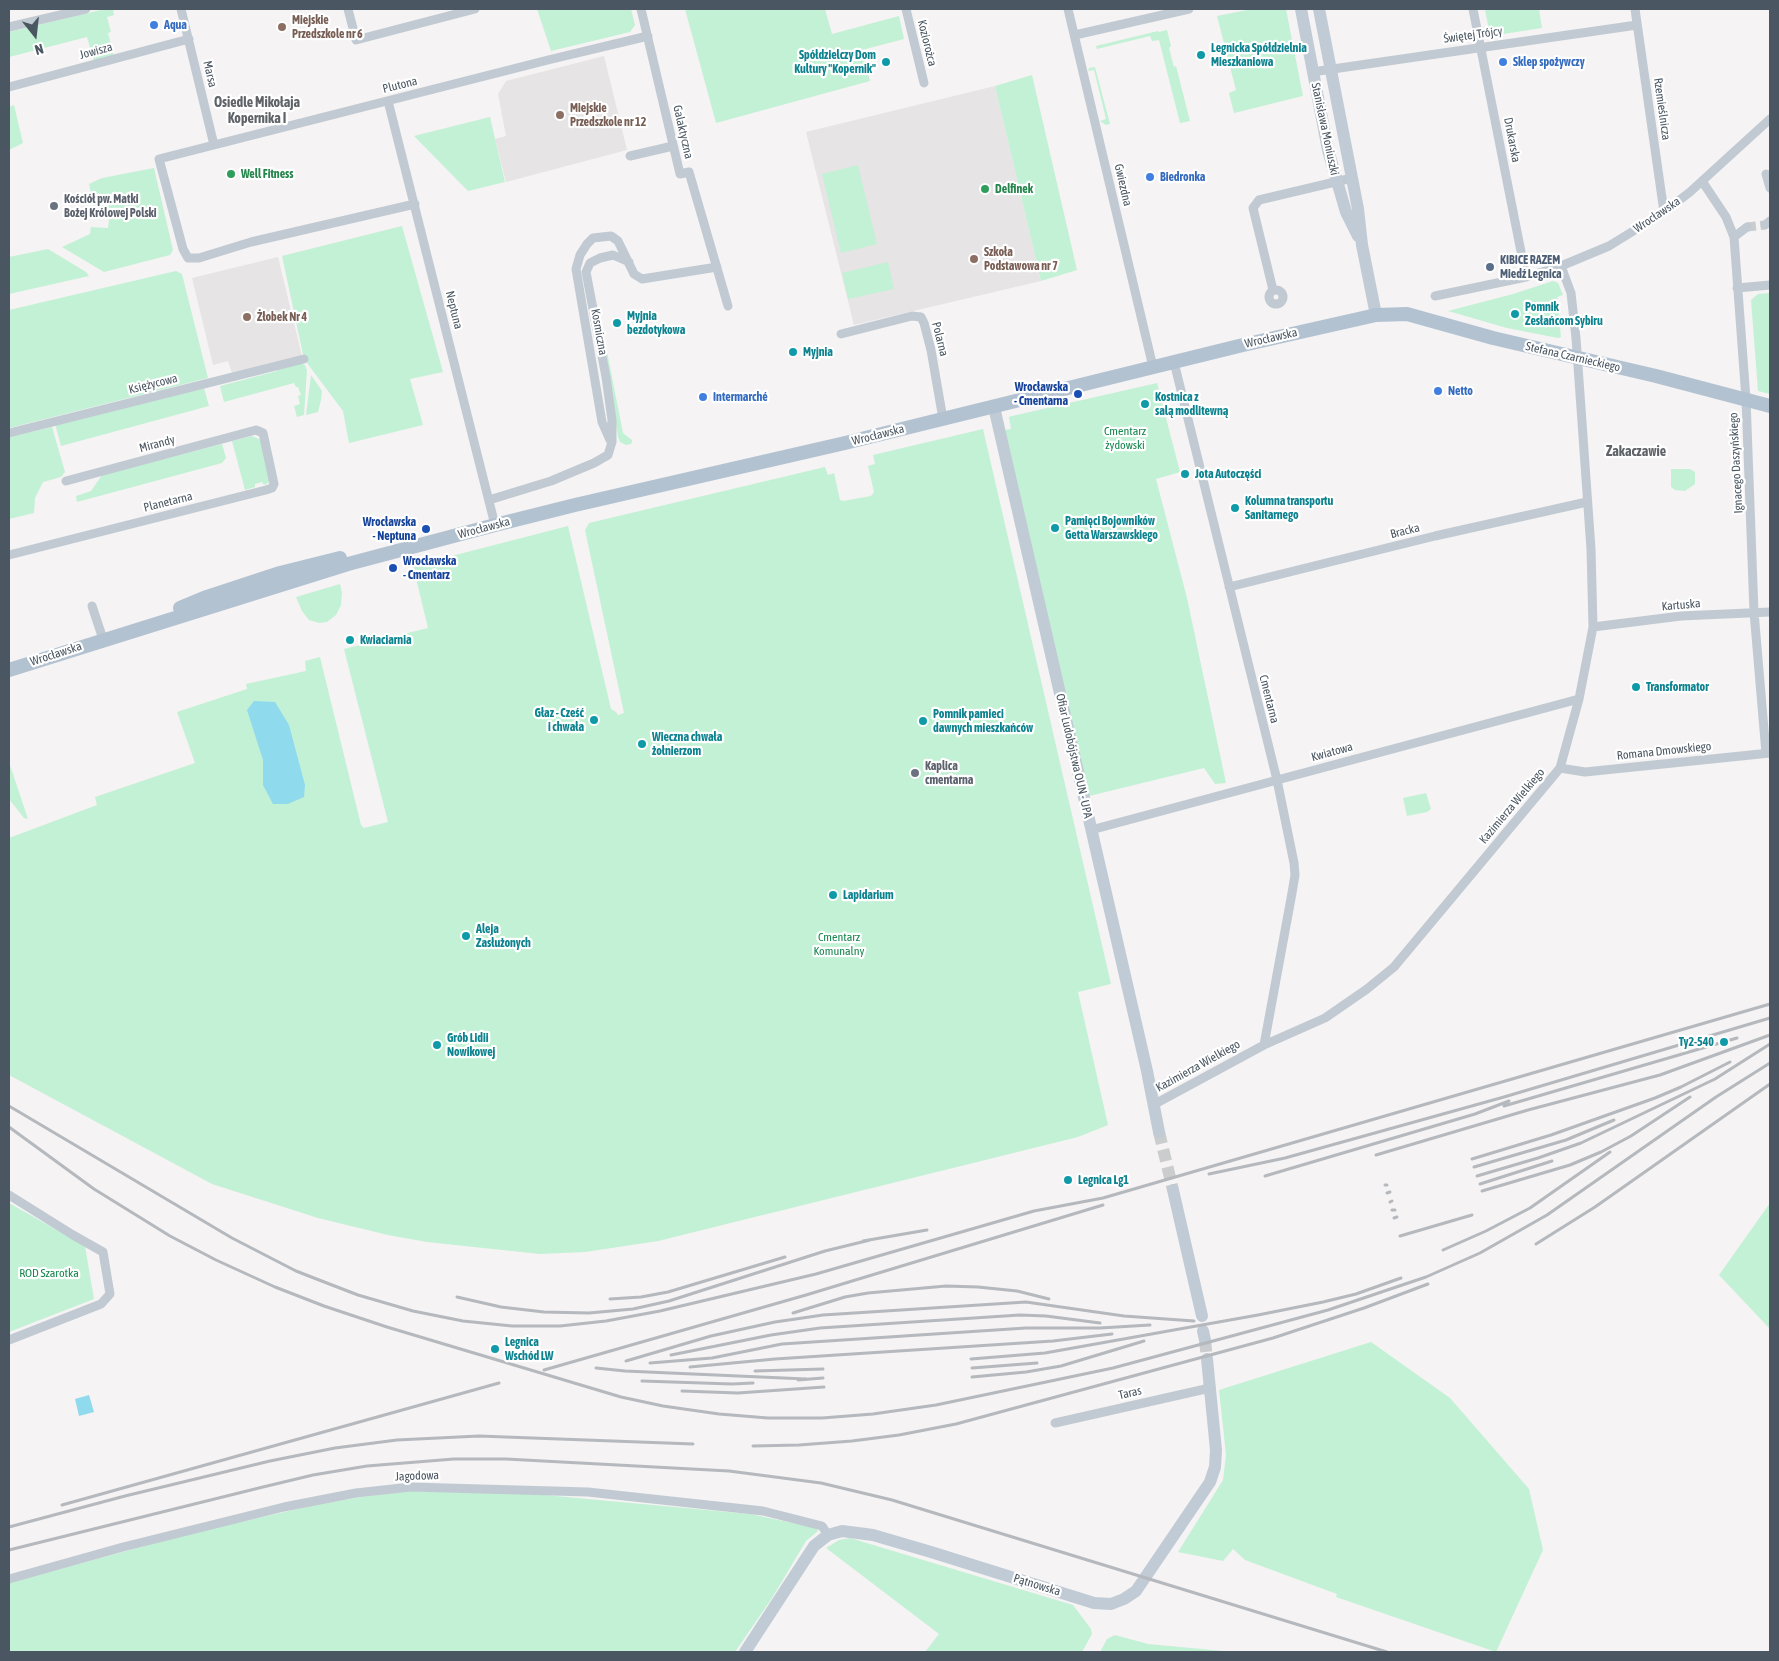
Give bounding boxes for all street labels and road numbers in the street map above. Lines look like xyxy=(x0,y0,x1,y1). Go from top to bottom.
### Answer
street label: Koziorożca xyxy=(914,18,940,68)
street label: Świętej Trójcy xyxy=(1443,24,1503,46)
street label: Jowisza xyxy=(78,40,114,62)
street label: Marsa xyxy=(200,59,220,89)
street label: Plutona xyxy=(381,74,419,96)
street label: Rzemieślnicza xyxy=(1650,77,1674,141)
street label: Stanisława Moniuszki xyxy=(1308,81,1342,177)
street label: Galaktyczna xyxy=(670,104,696,160)
street label: Drukarska xyxy=(1501,116,1523,164)
street label: Gwiezdna xyxy=(1111,162,1135,208)
street label: Wrocławska xyxy=(1631,194,1683,236)
street label: Neptuna xyxy=(442,289,466,331)
street label: Kosmiczna xyxy=(588,308,610,356)
street label: Polarna xyxy=(929,320,951,358)
street label: Wrocławska xyxy=(1243,325,1299,351)
street label: Stefana Czarnieckiego xyxy=(1524,339,1622,375)
street label: Księżycowa xyxy=(127,371,179,397)
street label: Ignacego Daszyńskiego xyxy=(1726,412,1746,514)
street label: Wrocławska xyxy=(850,422,906,448)
street label: Mirandy xyxy=(138,432,176,456)
street label: Planetarna xyxy=(142,489,194,515)
street label: Wrocławska xyxy=(456,514,512,542)
street label: Bracka xyxy=(1389,520,1421,542)
street label: Kartuska xyxy=(1661,596,1701,614)
street label: Wrocławska xyxy=(28,639,84,669)
street label: Cmentarna xyxy=(1256,673,1282,725)
street label: Ofiar Ludobójstwa OUN - UPA xyxy=(1053,692,1095,820)
street label: Romana Dmowskiego xyxy=(1616,739,1712,763)
street label: Kwiatowa xyxy=(1310,740,1354,764)
street label: Kazimierza Wielkiego xyxy=(1476,765,1548,847)
street label: Kazimierza Wielkiego xyxy=(1153,1037,1243,1095)
street label: Taras xyxy=(1117,1383,1143,1403)
street label: Jagodowa xyxy=(395,1468,439,1484)
street label: Pątnowska xyxy=(1012,1571,1062,1599)

